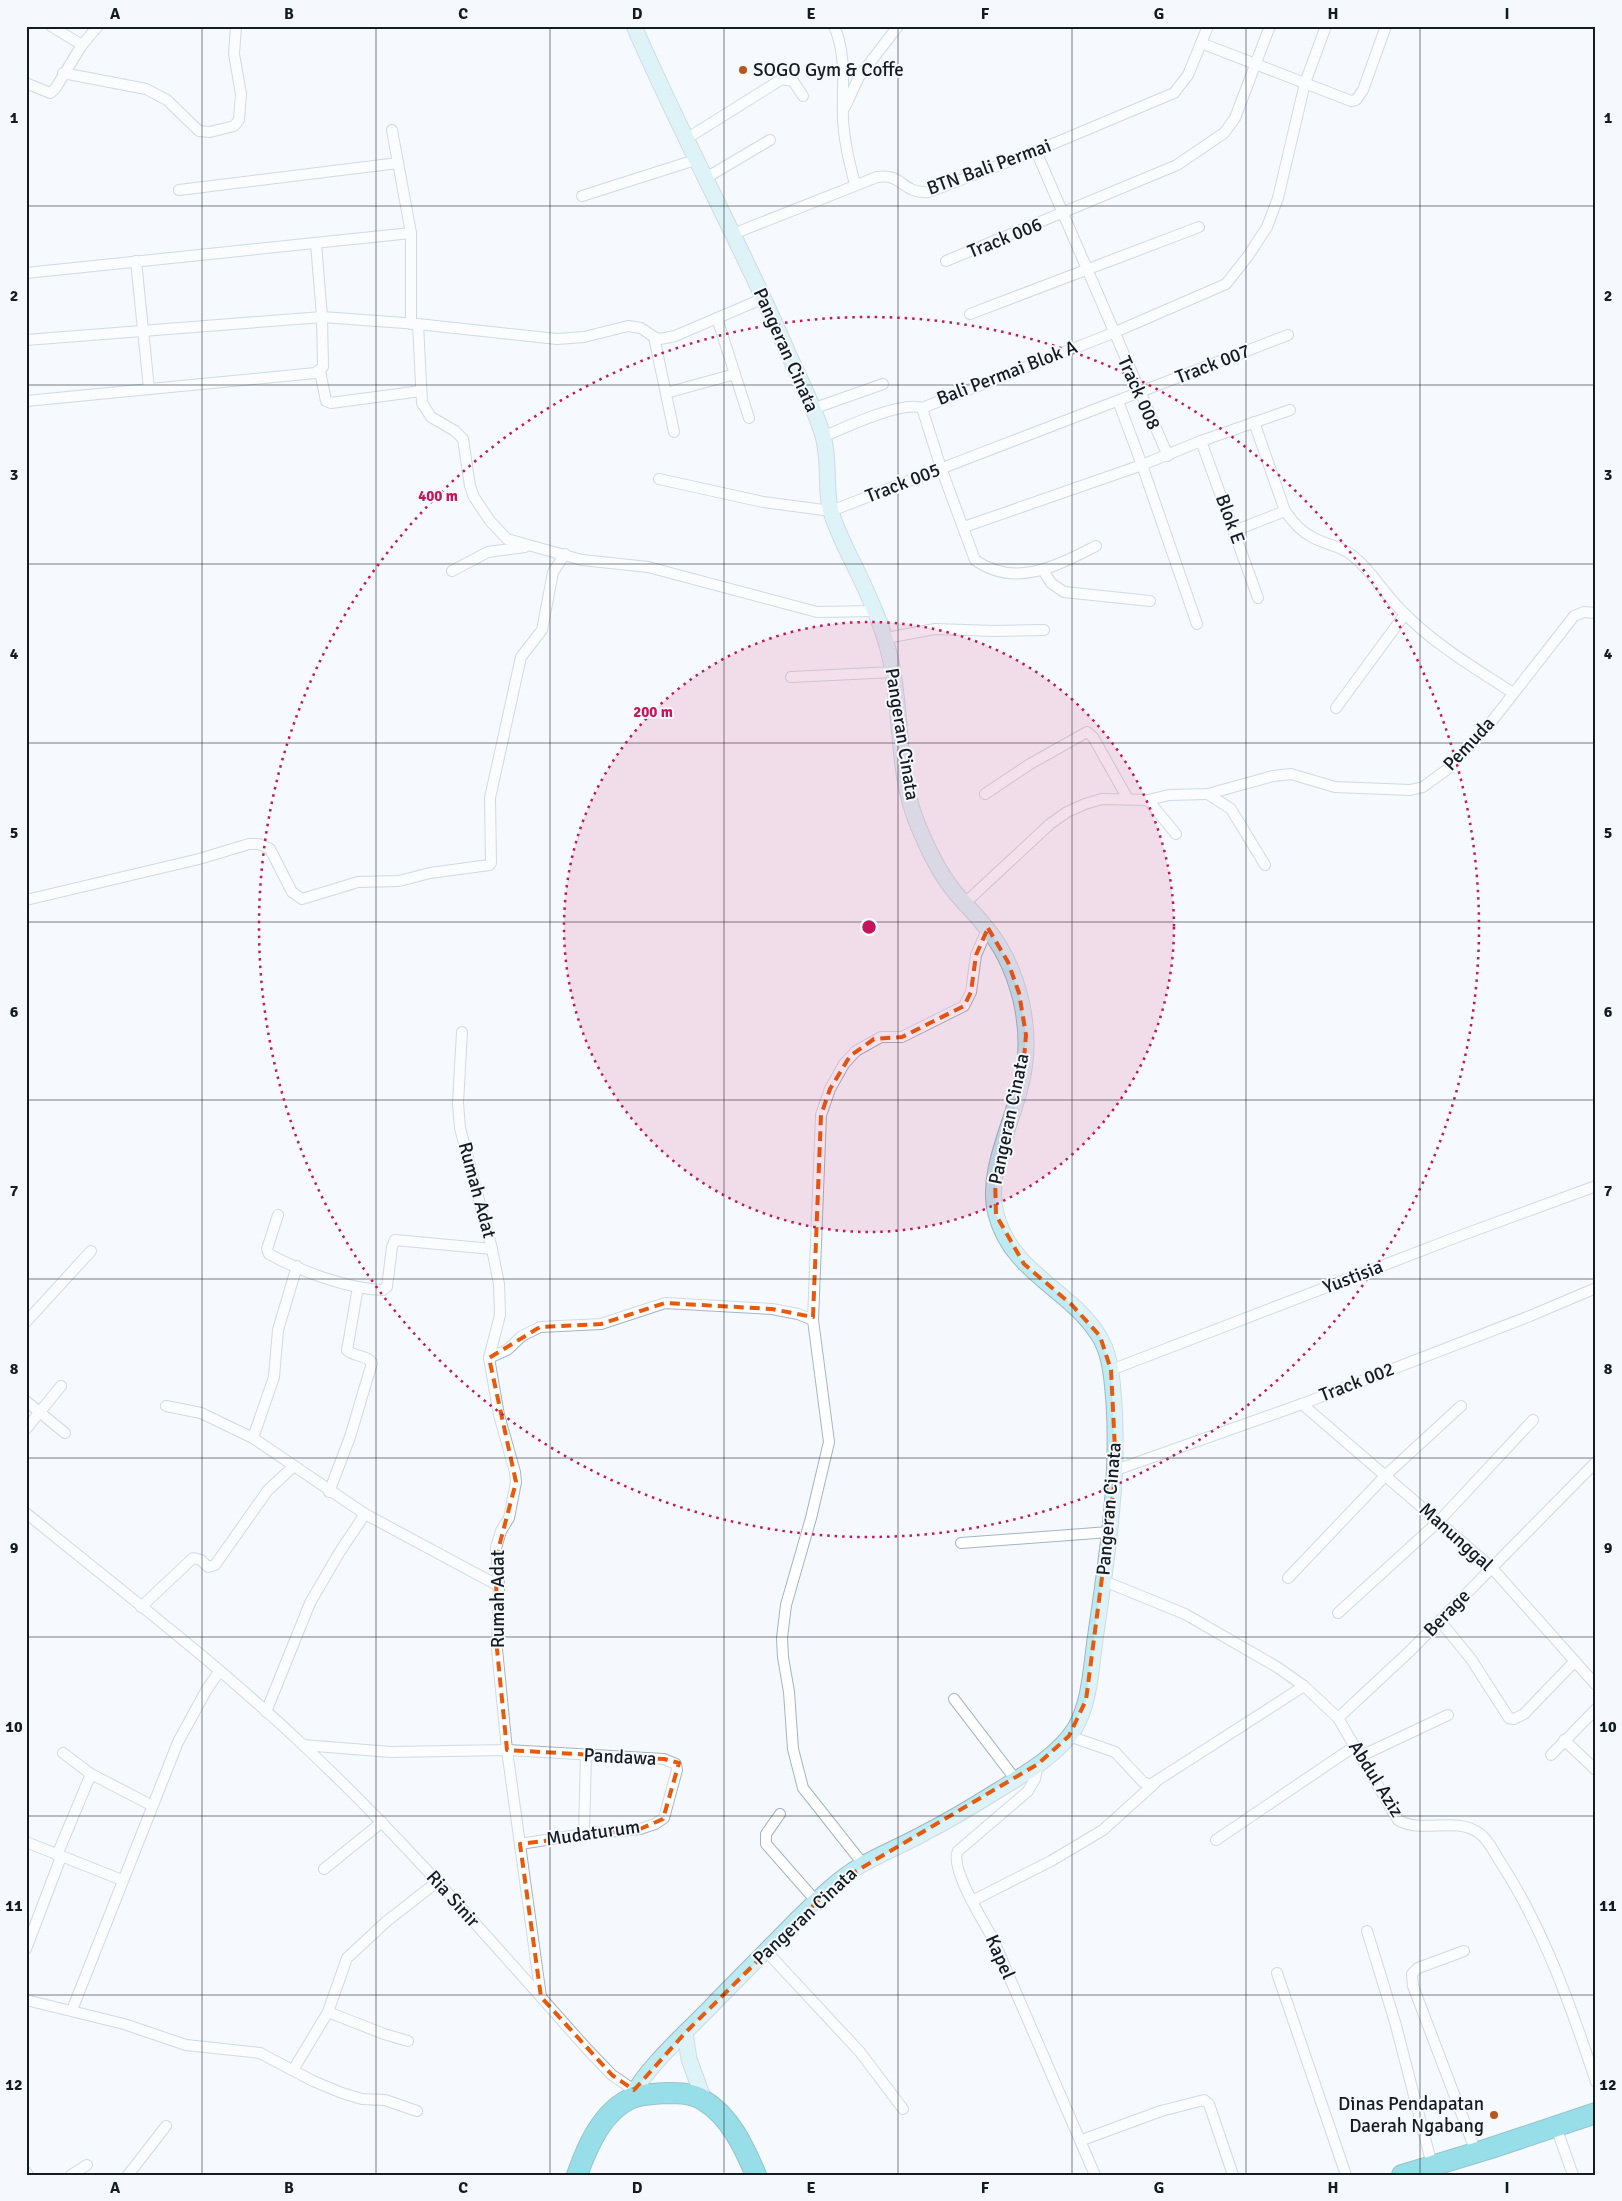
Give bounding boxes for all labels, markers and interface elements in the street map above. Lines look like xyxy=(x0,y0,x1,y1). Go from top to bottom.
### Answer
text: A xyxy=(110,4,121,24)
text: B xyxy=(284,4,294,24)
text: C xyxy=(458,4,468,24)
text: D xyxy=(632,4,643,24)
text: E xyxy=(806,4,816,24)
text: F xyxy=(981,4,990,24)
text: G xyxy=(1154,4,1164,24)
text: H xyxy=(1328,4,1338,24)
text: I xyxy=(1504,4,1510,24)
place label: SOGO Gym & Coffe xyxy=(753,58,904,82)
marker: SOGO Gym & Coffe xyxy=(737,64,749,76)
text: 1 xyxy=(10,108,19,128)
text: 1 xyxy=(1604,108,1613,128)
street label: BTN Bali Permai xyxy=(924,133,1054,201)
street label: Track 006 xyxy=(964,212,1046,264)
street label: Pangeran Cinata xyxy=(748,284,824,416)
text: 2 xyxy=(10,286,18,306)
text: 2 xyxy=(1604,286,1612,306)
street label: Bali Permai Blok A xyxy=(933,335,1081,411)
street label: Track 007 xyxy=(1172,339,1254,389)
street label: Track 008 xyxy=(1112,352,1166,434)
street label: Track 005 xyxy=(862,458,944,508)
text: 3 xyxy=(10,465,18,485)
text: 3 xyxy=(1604,465,1612,485)
text: 400 m xyxy=(418,487,458,505)
street label: Blok E xyxy=(1210,491,1250,547)
text: 4 xyxy=(10,644,19,664)
text: 4 xyxy=(1604,644,1613,664)
street label: Pangeran Cinata xyxy=(880,666,924,802)
text: 200 m xyxy=(633,703,673,721)
street label: Pemuda xyxy=(1438,712,1500,776)
text: 5 xyxy=(10,823,18,843)
text: 5 xyxy=(1604,823,1612,843)
centre of rings xyxy=(860,918,878,936)
text: 6 xyxy=(10,1002,19,1022)
text: 6 xyxy=(1604,1002,1613,1022)
street label: Pangeran Cinata xyxy=(983,1051,1035,1187)
street label: Rumah Adat xyxy=(453,1139,501,1241)
text: 7 xyxy=(10,1181,19,1201)
text: 7 xyxy=(1604,1181,1613,1201)
street label: Yustisia xyxy=(1319,1255,1387,1299)
street label: Track 002 xyxy=(1316,1357,1398,1407)
text: 8 xyxy=(10,1359,19,1379)
text: 8 xyxy=(1604,1359,1613,1379)
street label: Pangeran Cinata xyxy=(1091,1441,1127,1577)
street label: Manunggal xyxy=(1414,1498,1498,1576)
text: 9 xyxy=(10,1538,19,1558)
text: 9 xyxy=(1604,1538,1613,1558)
street label: Rumah Adat xyxy=(486,1549,510,1648)
street label: Berage xyxy=(1419,1584,1475,1642)
text: 10 xyxy=(5,1717,23,1737)
text: 10 xyxy=(1599,1717,1617,1737)
street label: Abdul Aziz xyxy=(1343,1736,1409,1822)
street label: Pandawa xyxy=(583,1743,657,1771)
street label: Mudaturum xyxy=(544,1815,642,1851)
street label: Pangeran Cinata xyxy=(748,1862,862,1970)
street label: Ria Sinir xyxy=(421,1865,485,1933)
text: 11 xyxy=(5,1896,23,1916)
text: 11 xyxy=(1599,1896,1617,1916)
street label: Kapel xyxy=(980,1931,1020,1983)
text: 12 xyxy=(5,2075,23,2095)
text: 12 xyxy=(1599,2075,1617,2095)
place label: Dinas Pendapatan Daerah Ngabang xyxy=(1338,2092,1484,2138)
marker: Dinas Pendapatan Daerah Ngabang xyxy=(1488,2109,1500,2121)
text: A xyxy=(110,2178,121,2198)
text: B xyxy=(284,2178,294,2198)
text: C xyxy=(458,2178,468,2198)
text: D xyxy=(632,2178,643,2198)
text: E xyxy=(806,2178,816,2198)
text: F xyxy=(981,2178,990,2198)
text: G xyxy=(1154,2178,1164,2198)
text: H xyxy=(1328,2178,1338,2198)
text: I xyxy=(1504,2178,1510,2198)

